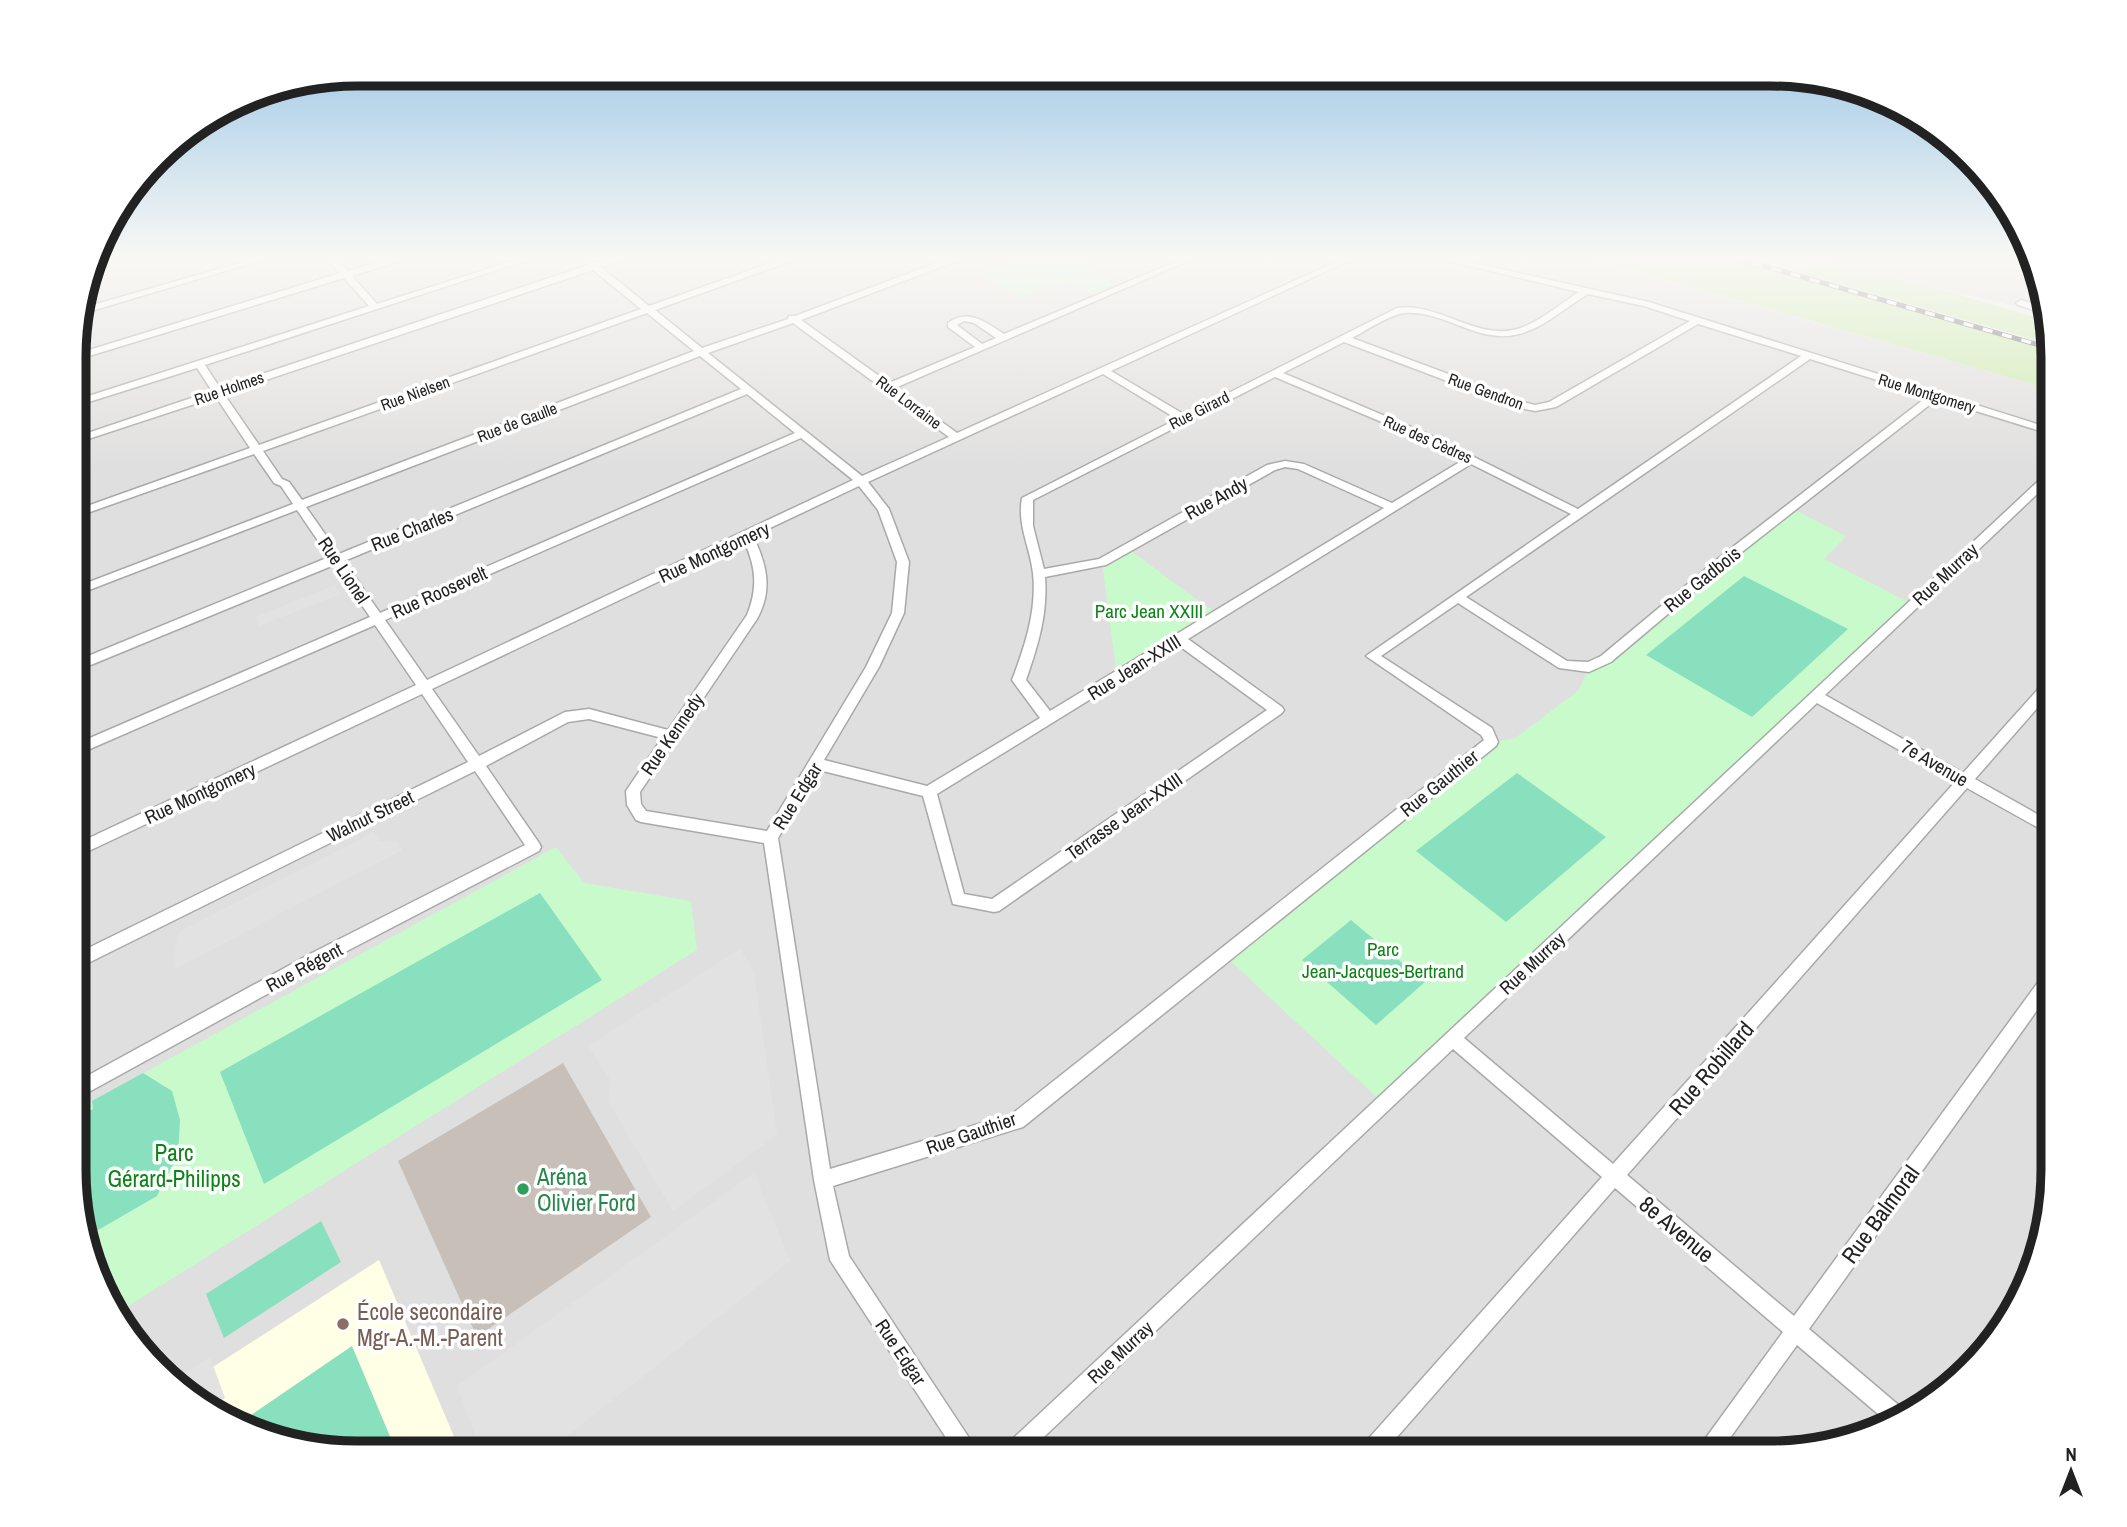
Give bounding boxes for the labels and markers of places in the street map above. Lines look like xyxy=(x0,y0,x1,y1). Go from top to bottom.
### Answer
place label: Aréna Olivier Ford xyxy=(536,1161,636,1218)
marker: Aréna Olivier Ford xyxy=(515,1181,531,1197)
place label: École secondaire Mgr-A.-M.-Parent xyxy=(357,1296,503,1353)
marker: École secondaire Mgr-A.-M.-Parent xyxy=(335,1316,351,1332)

